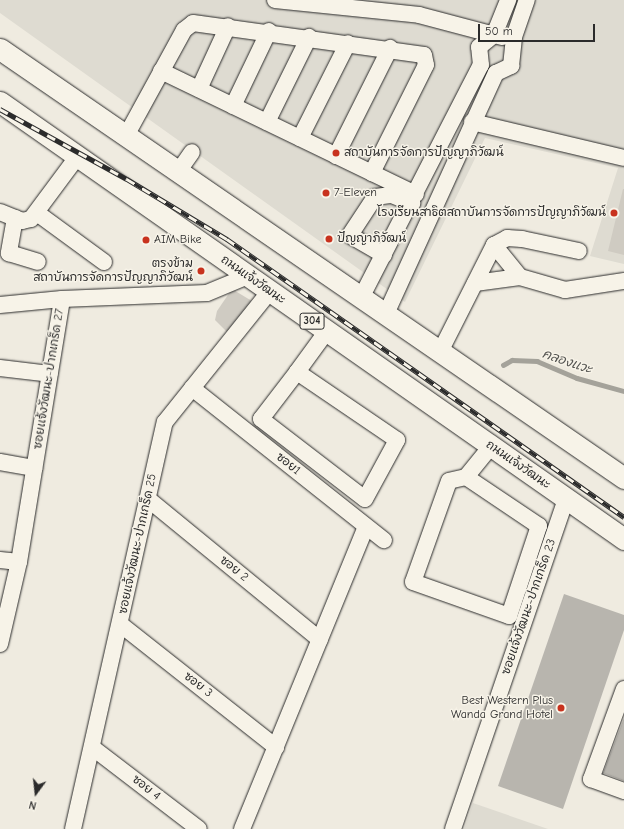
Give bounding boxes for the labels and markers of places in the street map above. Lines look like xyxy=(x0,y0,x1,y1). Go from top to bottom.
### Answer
place label: สถาบันการจัดการปัญญาภิวัฒน์ xyxy=(344,146,504,160)
marker: สถาบันการจัดการปัญญาภิวัฒน์ xyxy=(331,148,341,158)
place label: 7-Eleven xyxy=(334,186,377,200)
marker: 7-Eleven xyxy=(321,188,331,198)
place label: โรงเรียนสาธิตสถาบันการจัดการปัญญาภิวัฒน์ xyxy=(377,206,606,220)
marker: โรงเรียนสาธิตสถาบันการจัดการปัญญาภิวัฒน์ xyxy=(609,208,619,218)
place label: ปัญญาภิวัฒน์ xyxy=(337,232,406,246)
place label: AIM Bike xyxy=(154,233,201,247)
marker: ปัญญาภิวัฒน์ xyxy=(324,234,334,244)
marker: AIM Bike xyxy=(141,235,151,245)
place label: ตรงข้าม สถาบันการจัดการปัญญาภิวัฒน์ xyxy=(33,257,193,285)
marker: ตรงข้าม สถาบันการจัดการปัญญาภิวัฒน์ xyxy=(196,266,206,276)
place label: Best Western Plus Wanda Grand Hotel xyxy=(451,694,553,722)
marker: Best Western Plus Wanda Grand Hotel xyxy=(556,703,566,713)

